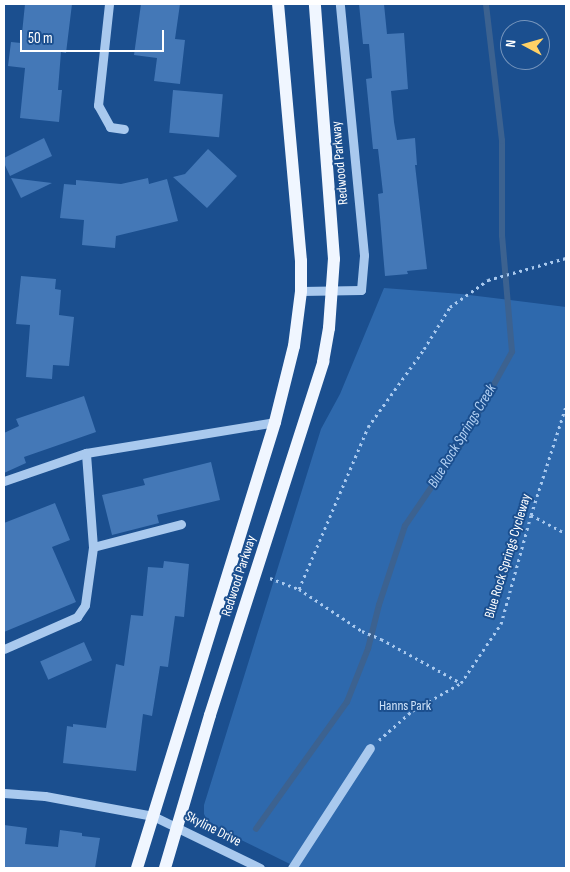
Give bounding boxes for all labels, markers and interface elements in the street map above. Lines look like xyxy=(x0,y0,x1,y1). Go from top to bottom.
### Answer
scale bar xyxy=(22,20,166,52)
north arrow xyxy=(500,20,550,70)
text: 50 m xyxy=(28,29,53,48)
text: N xyxy=(502,39,519,48)
street label: Redwood Parkway xyxy=(328,120,352,206)
water label: Blue Rock Springs Creek xyxy=(424,381,500,491)
street label: Blue Rock Springs Cycleway xyxy=(481,492,535,620)
street label: Redwood Parkway xyxy=(218,533,260,619)
park label: Hanns Park xyxy=(379,698,431,714)
street label: Skyline Drive xyxy=(182,808,244,850)

